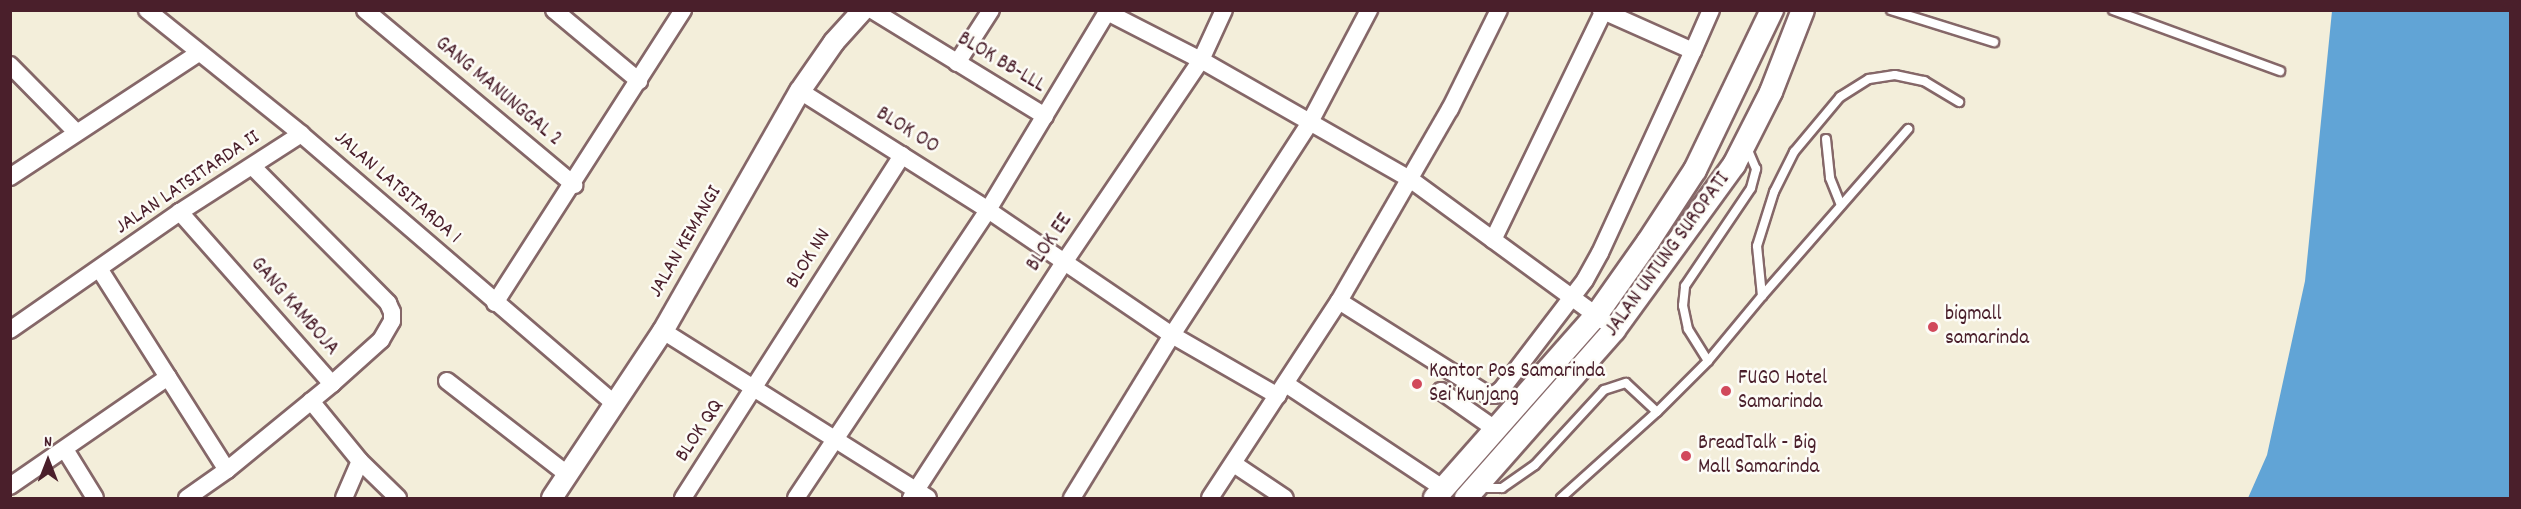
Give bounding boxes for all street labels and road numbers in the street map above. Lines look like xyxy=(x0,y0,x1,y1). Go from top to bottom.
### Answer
street label: BLOK BB-LLL xyxy=(953,27,1049,99)
street label: GANG MANUNGGAL 2 xyxy=(429,32,567,152)
street label: BLOK OO xyxy=(871,102,943,160)
street label: JALAN LATSITARDA II xyxy=(111,125,265,241)
street label: JALAN LATSITARDA 1 xyxy=(328,126,466,250)
street label: JALAN UNTUNG SUROPATI xyxy=(1600,168,1736,342)
street label: JALAN KEMANGI xyxy=(644,182,728,302)
street label: BLOK EE xyxy=(1022,209,1078,277)
street label: BLOK NN xyxy=(781,224,837,294)
street label: GANG KAMBOJA xyxy=(244,253,344,361)
street label: BLOK QQ xyxy=(670,395,730,467)

